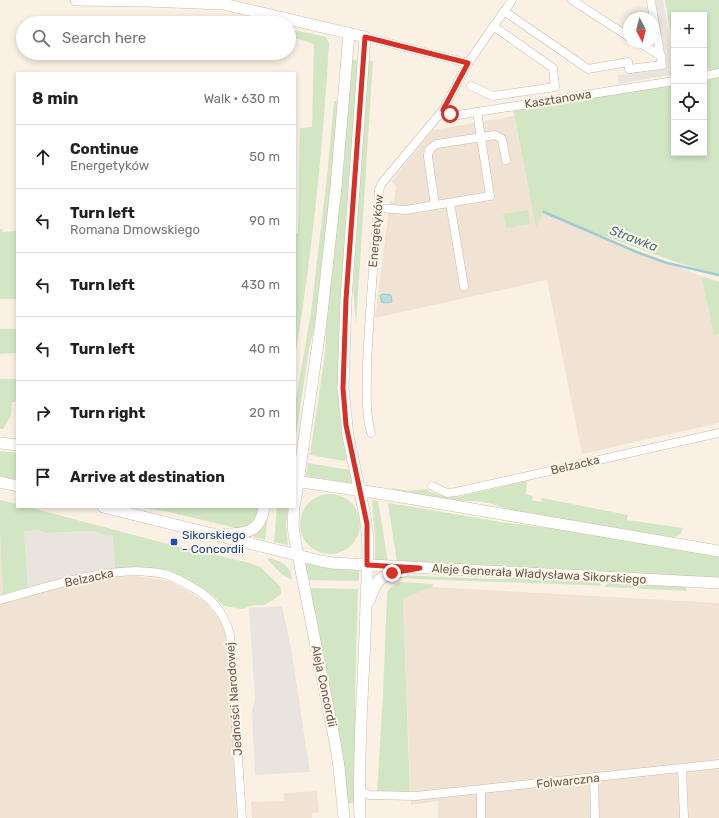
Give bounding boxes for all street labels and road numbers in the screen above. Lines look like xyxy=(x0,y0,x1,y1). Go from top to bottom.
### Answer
street label: Kasztanowa xyxy=(524,87,592,111)
street label: Energetyków xyxy=(366,194,386,268)
street label: Belzacka xyxy=(549,453,601,477)
street label: Aleje Generała Władysława Sikorskiego xyxy=(431,561,647,587)
street label: Belzacka xyxy=(63,566,115,590)
street label: Jedności Narodowej xyxy=(223,642,245,756)
street label: Aleja Concordii xyxy=(308,644,340,728)
street label: Folwarczna xyxy=(536,771,600,791)

